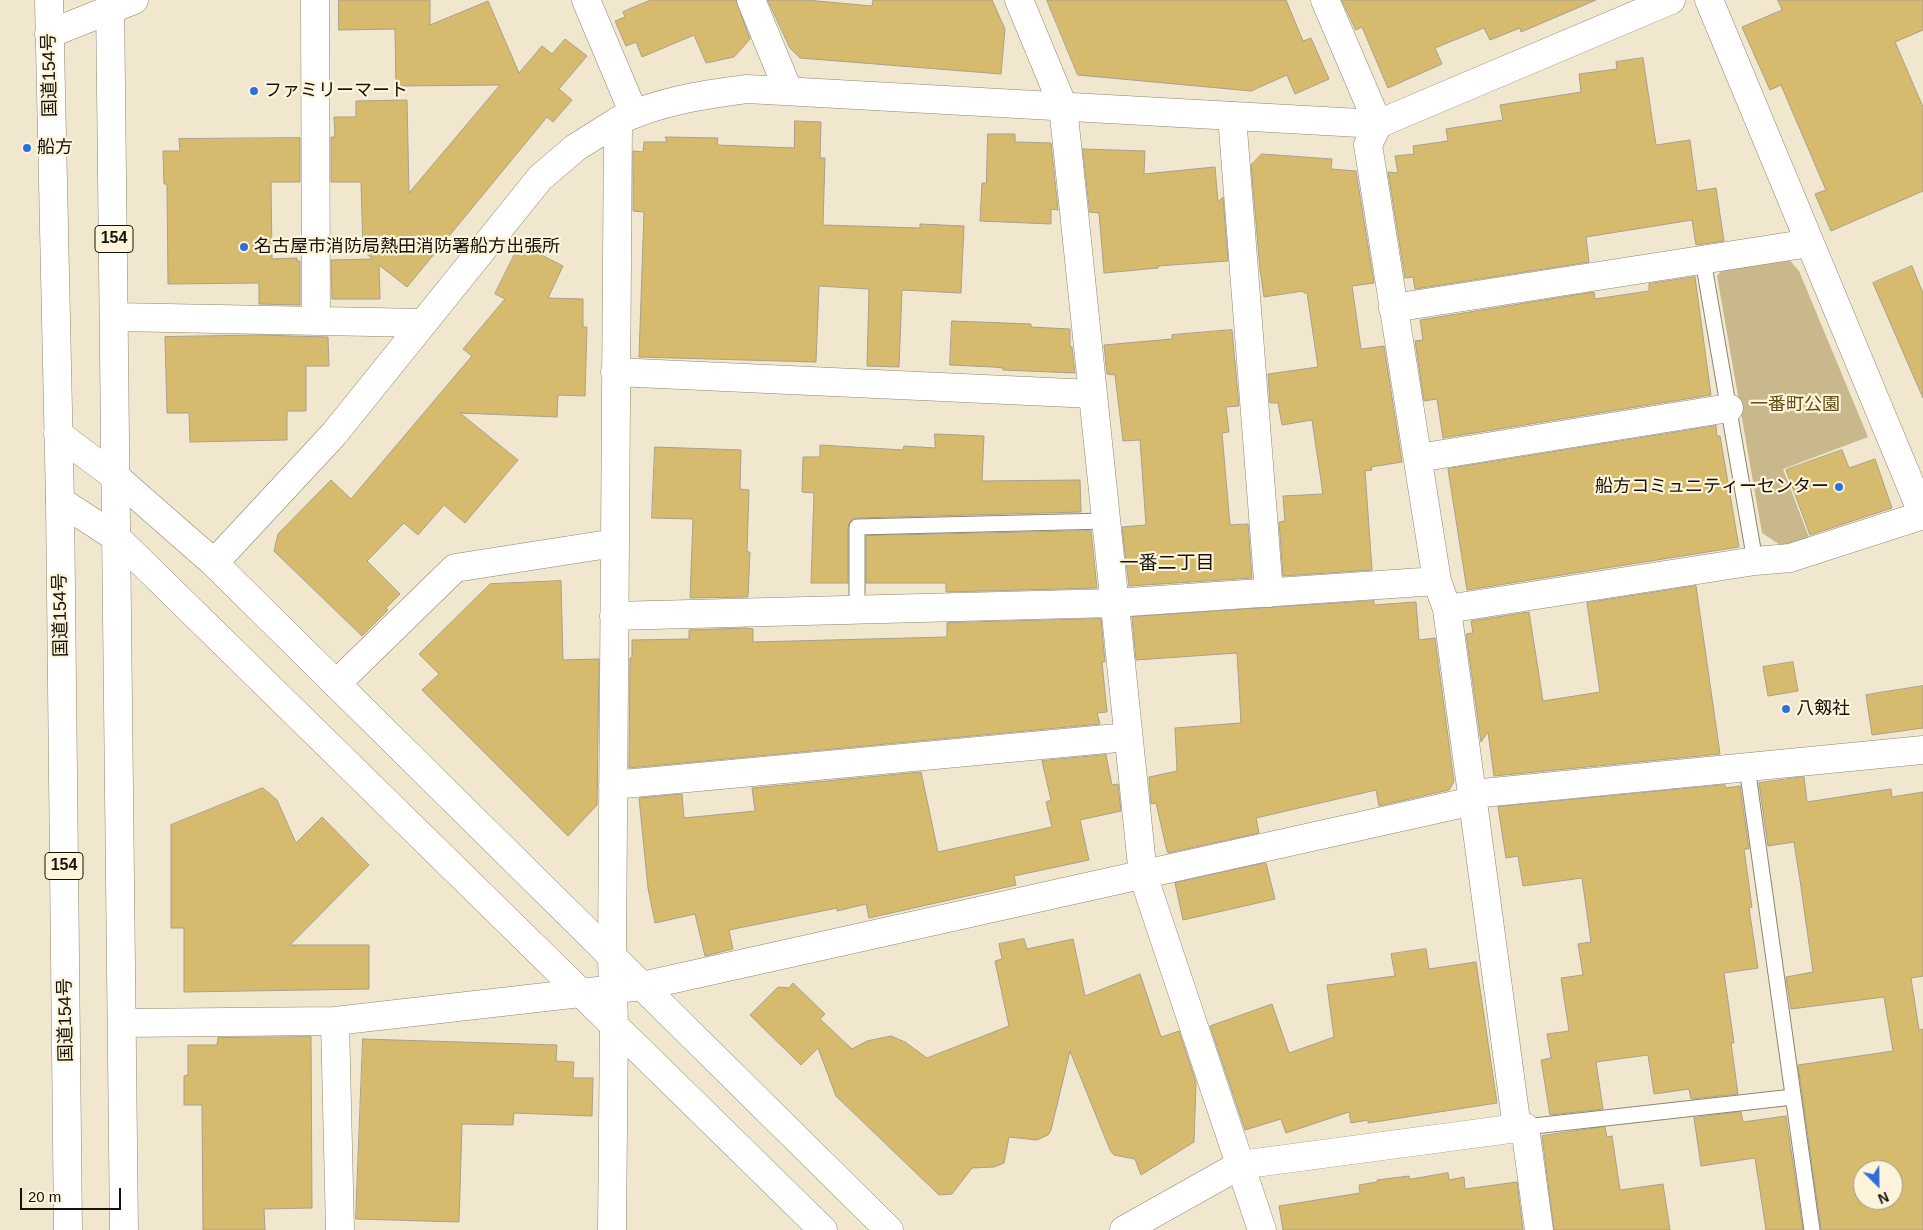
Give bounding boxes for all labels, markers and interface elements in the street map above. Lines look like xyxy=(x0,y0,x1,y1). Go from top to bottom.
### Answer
street label: 国道154号 xyxy=(38,33,62,117)
place label: ファミリーマート xyxy=(264,80,408,102)
marker: ファミリーマート xyxy=(248,85,260,97)
place label: 船方 xyxy=(37,137,73,159)
marker: 船方 xyxy=(21,142,33,154)
road number: 154 xyxy=(95,225,133,252)
place label: 名古屋市消防局熱田消防署船方出張所 xyxy=(254,236,560,258)
marker: 名古屋市消防局熱田消防署船方出張所 xyxy=(238,241,250,253)
park label: 一番町公園 xyxy=(1750,394,1840,416)
place label: 船方コミュニティーセンター xyxy=(1595,476,1829,498)
marker: 船方コミュニティーセンター xyxy=(1833,481,1845,493)
district label: 一番二丁目 xyxy=(1120,553,1214,575)
street label: 国道154号 xyxy=(49,573,73,657)
place label: 八剱社 xyxy=(1796,698,1850,720)
marker: 八剱社 xyxy=(1780,703,1792,715)
road number: 154 xyxy=(45,852,83,879)
street label: 国道154号 xyxy=(54,978,78,1062)
north arrow xyxy=(1853,1160,1903,1210)
scale bar xyxy=(22,1178,124,1210)
text: 20 m xyxy=(28,1188,61,1205)
text: N xyxy=(1876,1189,1891,1207)

